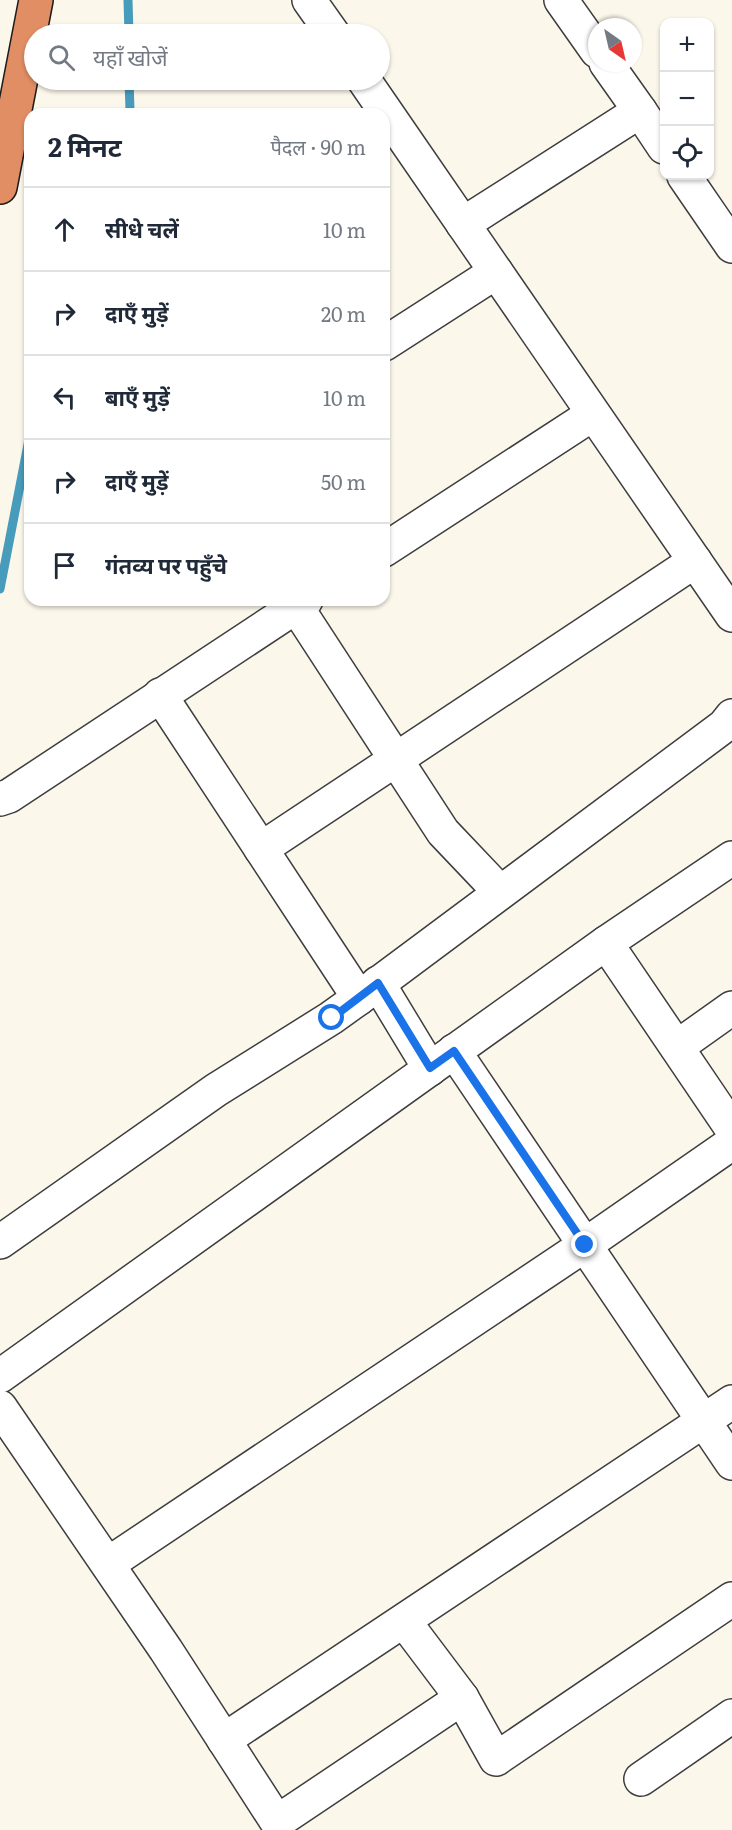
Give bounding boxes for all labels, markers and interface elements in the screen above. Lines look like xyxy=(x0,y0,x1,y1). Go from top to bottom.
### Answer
north arrow xyxy=(588,18,642,72)
map controls xyxy=(660,18,714,180)
button: + xyxy=(660,18,714,72)
search box xyxy=(24,24,390,90)
text: यहाँ खोजें xyxy=(93,40,168,73)
icon: search xyxy=(45,41,78,74)
button: − xyxy=(660,72,714,126)
text: 2 मिनट xyxy=(48,126,122,165)
button: locate xyxy=(660,126,714,180)
text: पैदल · 90 m xyxy=(270,131,366,161)
text: सीधे चलें xyxy=(105,212,179,245)
icon: ahead xyxy=(48,213,81,246)
text: 10 m xyxy=(323,214,366,244)
text: दाएँ मुड़ें xyxy=(105,296,168,329)
icon: right xyxy=(48,297,81,330)
text: 20 m xyxy=(321,298,366,328)
text: बाएँ मुड़ें xyxy=(105,380,170,413)
icon: left xyxy=(48,381,81,414)
text: 10 m xyxy=(323,382,366,412)
text: दाएँ मुड़ें xyxy=(105,464,168,497)
icon: right xyxy=(48,465,81,498)
text: 50 m xyxy=(321,466,366,496)
text: गंतव्य पर पहुँचे xyxy=(105,548,227,581)
icon: arrive xyxy=(48,549,81,582)
route start xyxy=(318,1004,344,1030)
route end xyxy=(571,1231,597,1257)

